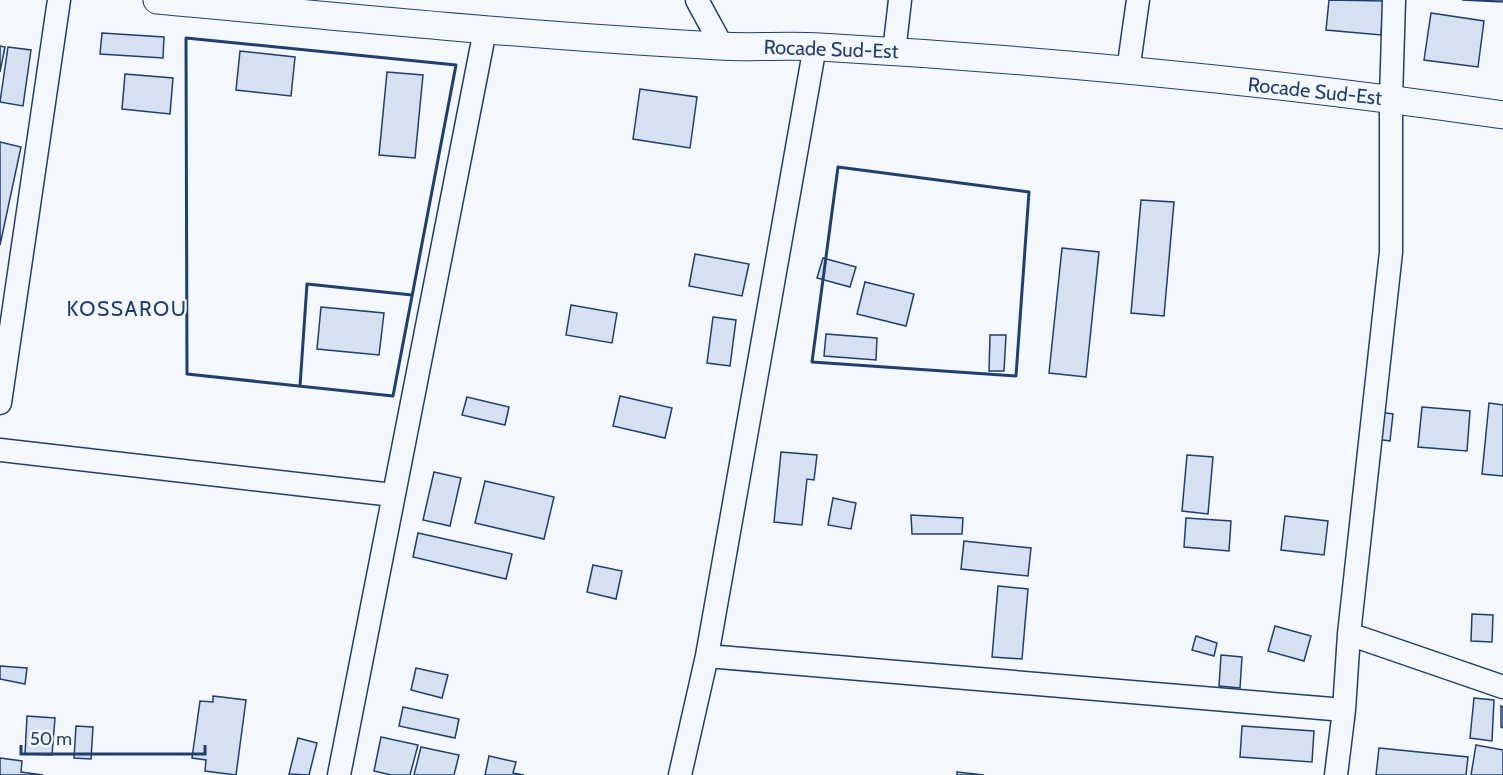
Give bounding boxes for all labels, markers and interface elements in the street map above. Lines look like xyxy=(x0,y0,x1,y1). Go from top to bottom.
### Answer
street label: Rocade Sud-Est xyxy=(763,35,899,63)
street label: Rocade Sud-Est xyxy=(1247,72,1384,110)
district label: KOSSAROU xyxy=(67,296,187,321)
scale bar xyxy=(21,718,206,756)
text: 50 m xyxy=(30,728,72,750)

